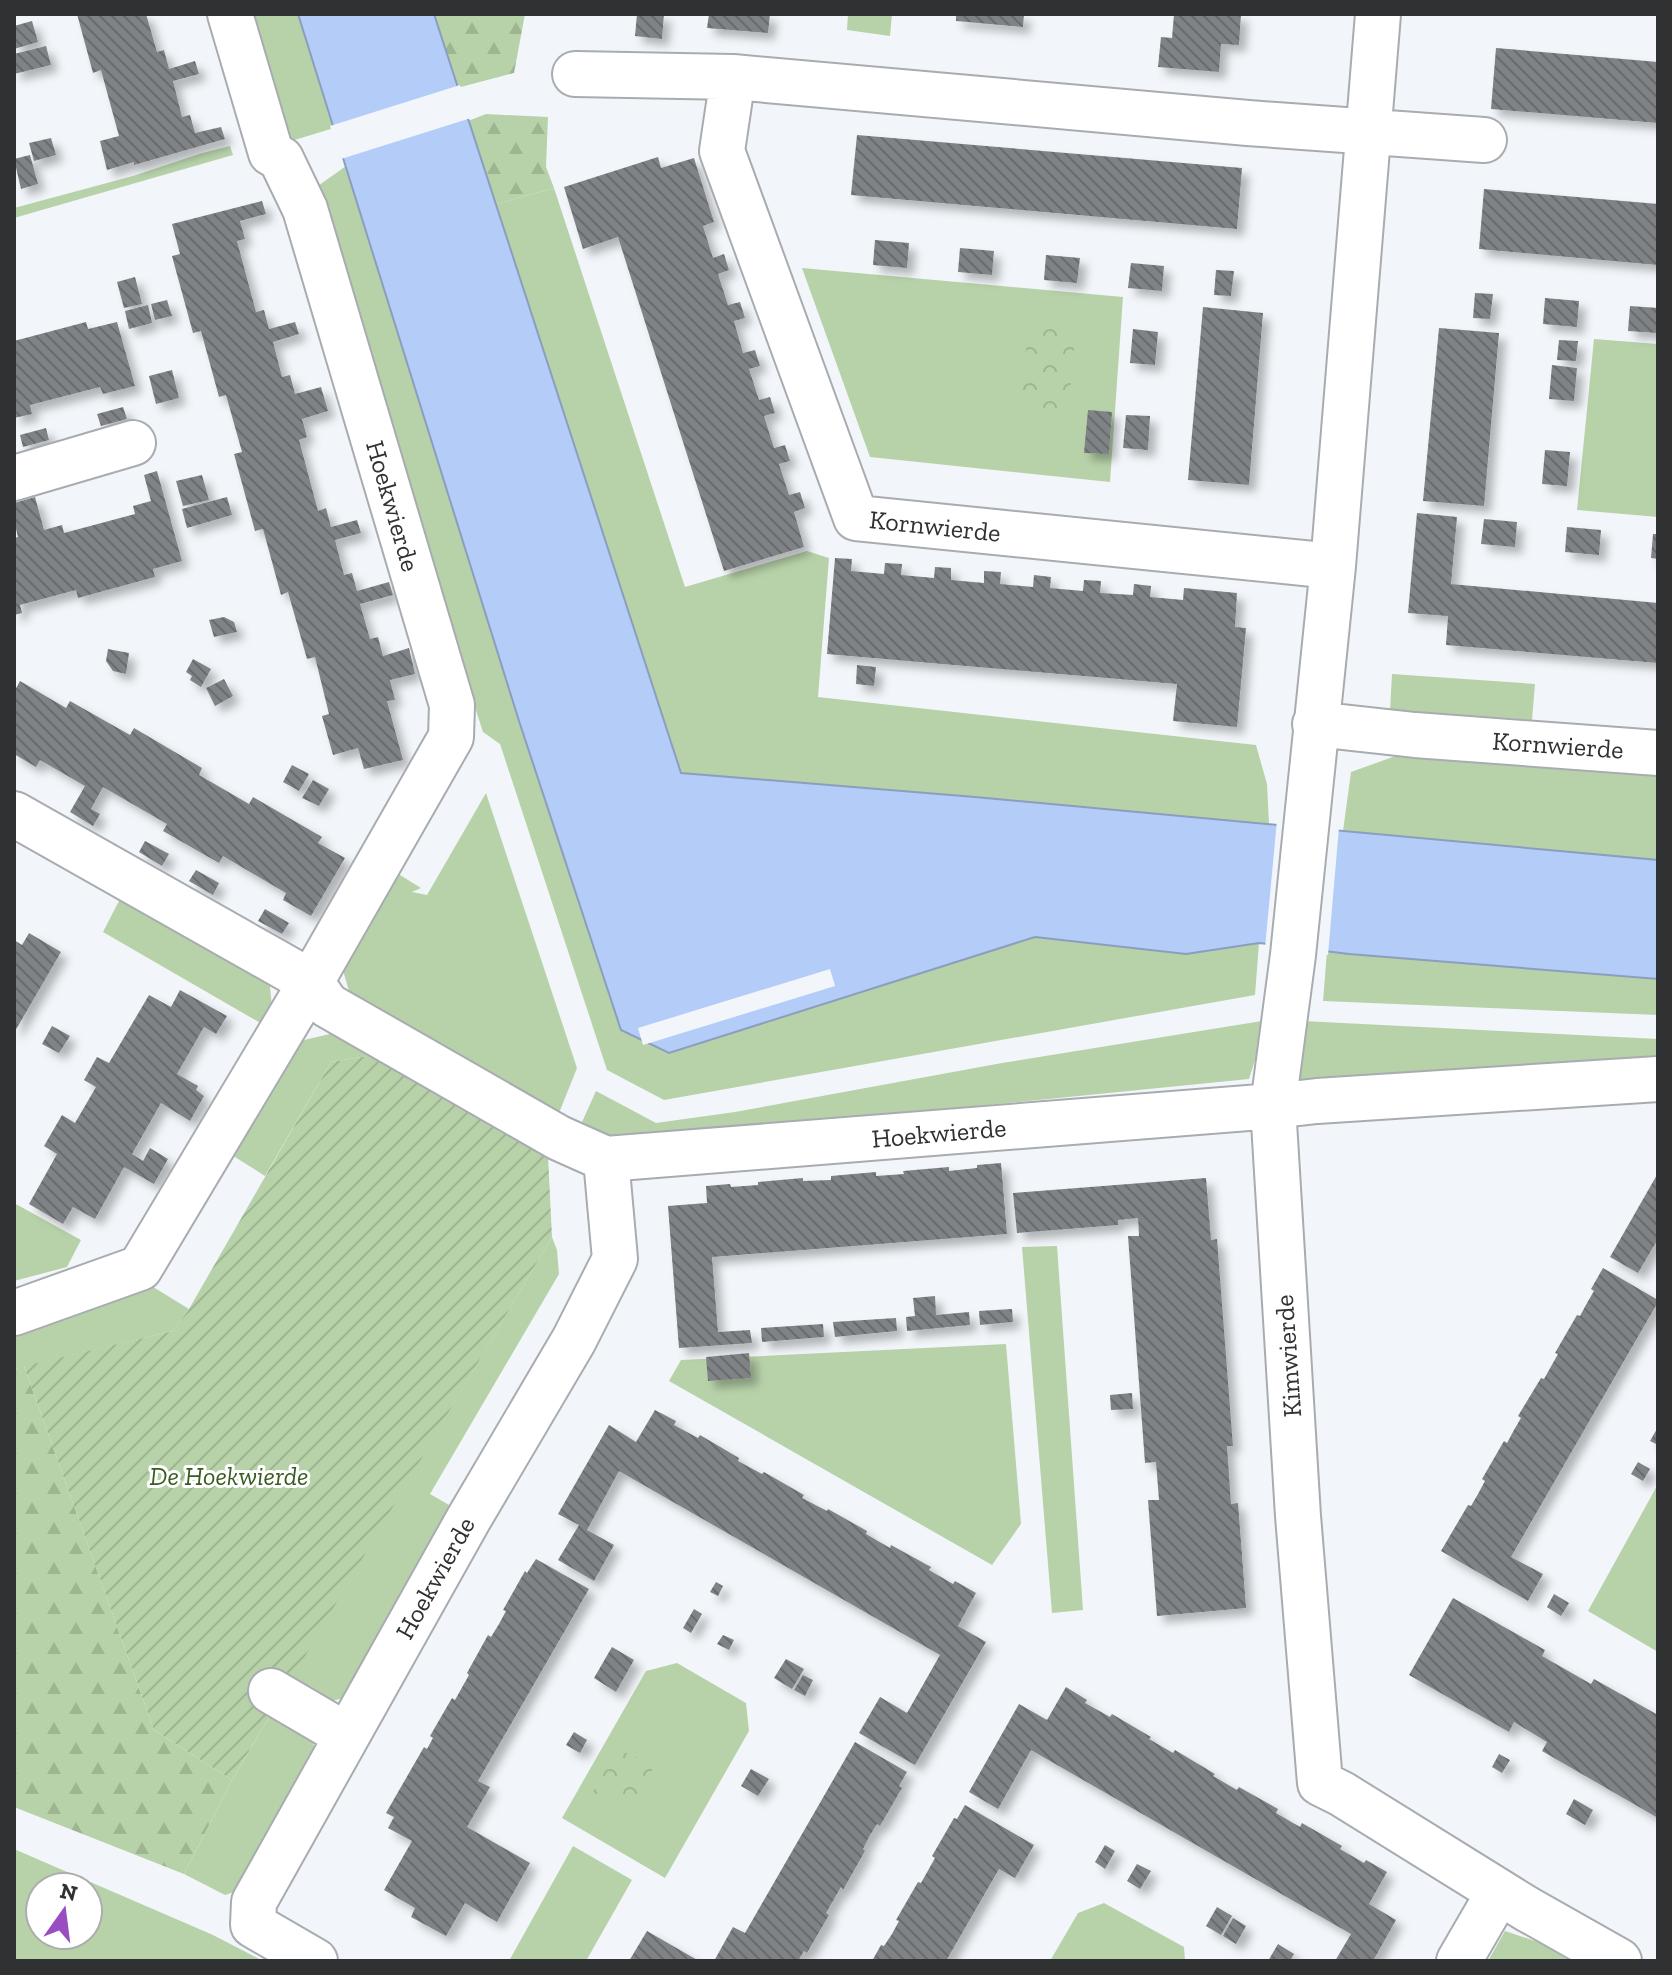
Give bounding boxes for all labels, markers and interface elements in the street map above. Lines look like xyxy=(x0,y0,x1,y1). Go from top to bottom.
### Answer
street label: Hoekwierde xyxy=(359,437,427,575)
street label: Kornwierde xyxy=(868,503,1002,549)
street label: Kornwierde xyxy=(1491,724,1625,766)
street label: Hoekwierde xyxy=(870,1111,1008,1155)
street label: Kimwierde xyxy=(1268,1294,1308,1418)
park label: De Hoekwierde xyxy=(150,1460,308,1492)
street label: Hoekwierde xyxy=(388,1511,482,1645)
north arrow xyxy=(24,1871,104,1951)
text: N xyxy=(57,1877,80,1907)

